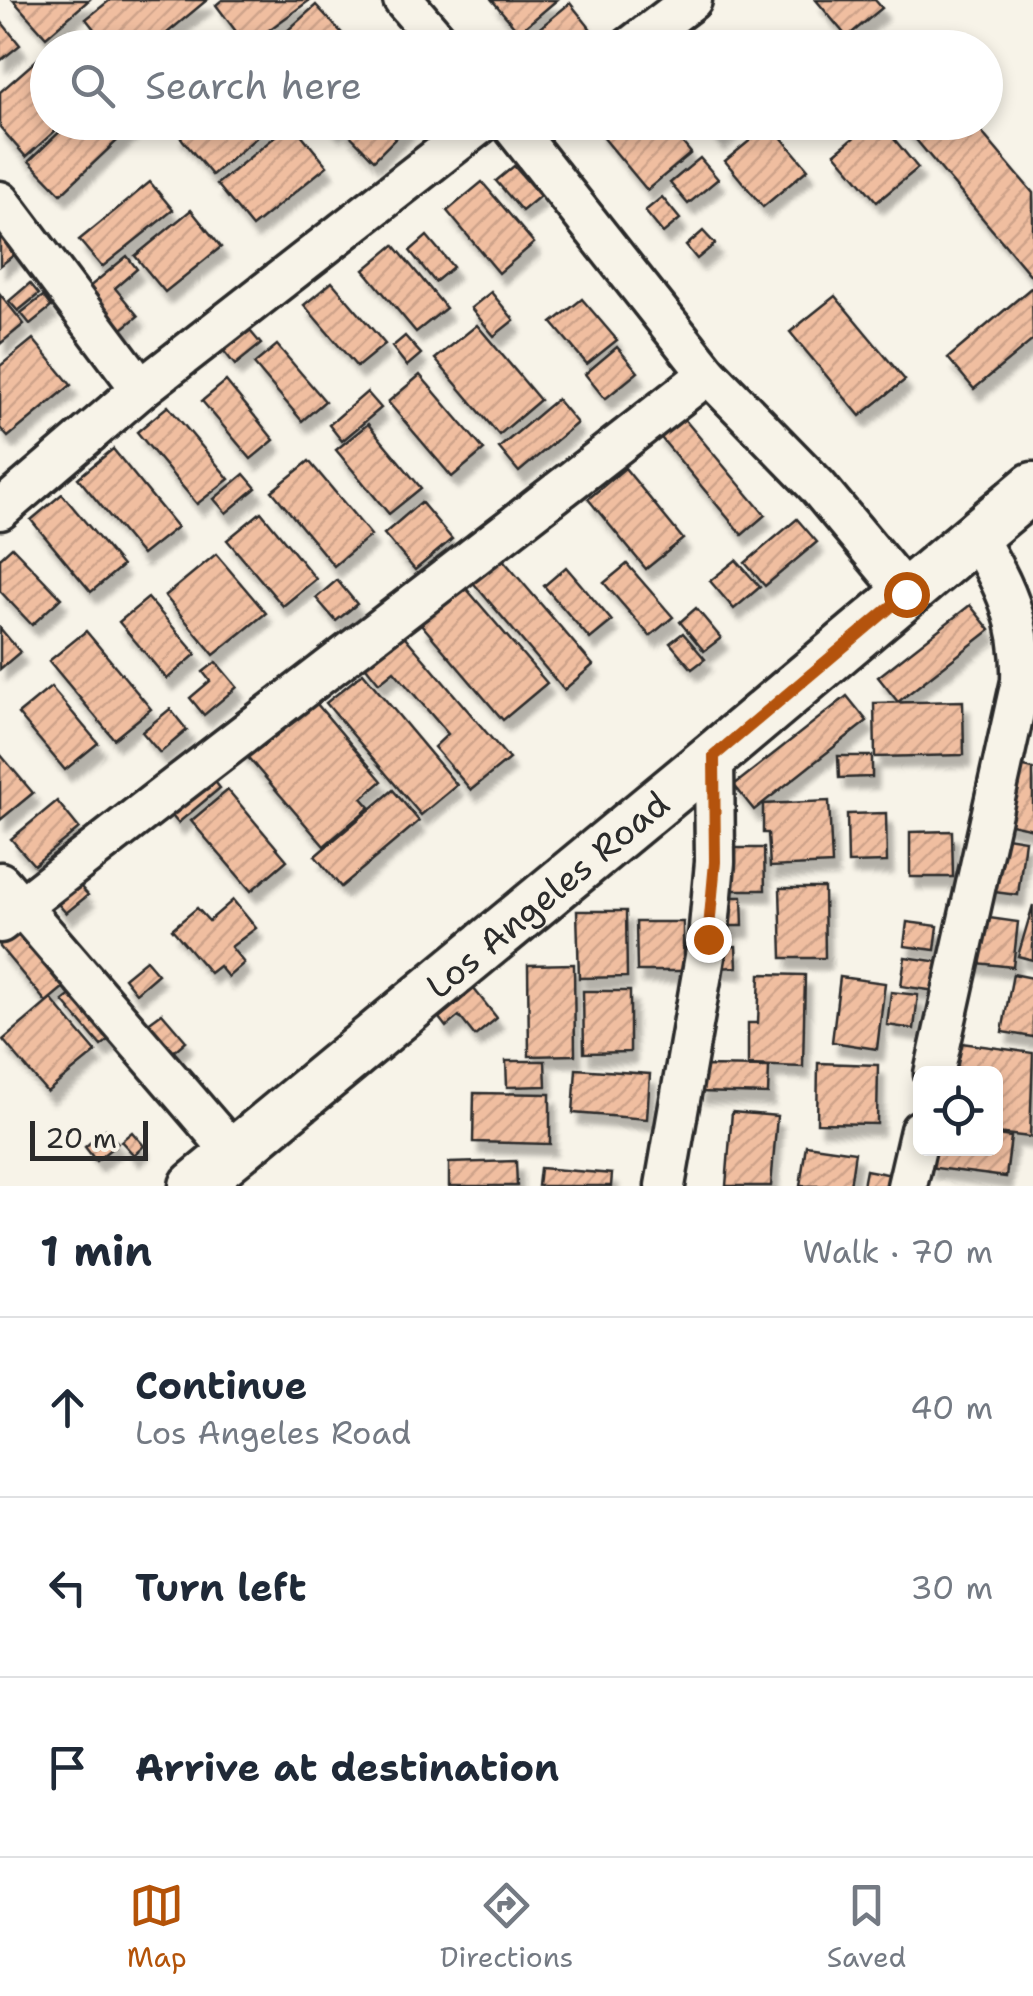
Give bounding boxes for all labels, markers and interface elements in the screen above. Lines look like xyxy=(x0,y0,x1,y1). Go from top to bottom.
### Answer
search box xyxy=(30,30,1003,140)
icon: search xyxy=(65,58,120,113)
text: Search here xyxy=(145,60,362,111)
route start xyxy=(884,572,930,618)
street label: Los Angeles Road xyxy=(415,780,678,1009)
route end xyxy=(686,917,732,963)
map controls xyxy=(913,1066,1003,1156)
button: locate xyxy=(913,1066,1003,1156)
scale bar xyxy=(30,1116,148,1160)
text: 20 m xyxy=(45,1119,117,1157)
text: 1 min xyxy=(40,1223,152,1279)
text: Walk · 70 m xyxy=(802,1230,993,1273)
text: Continue xyxy=(135,1360,307,1411)
icon: ahead xyxy=(40,1380,95,1435)
text: 40 m xyxy=(910,1386,993,1429)
text: Los Angeles Road xyxy=(135,1411,411,1454)
icon: left xyxy=(40,1560,95,1615)
text: Turn left xyxy=(135,1562,307,1613)
text: 30 m xyxy=(910,1566,993,1609)
icon: arrive xyxy=(40,1740,95,1795)
text: Arrive at destination xyxy=(135,1742,559,1793)
tab: Map xyxy=(127,1878,187,1976)
tab: Directions xyxy=(440,1878,573,1976)
tab: Saved xyxy=(827,1878,906,1976)

